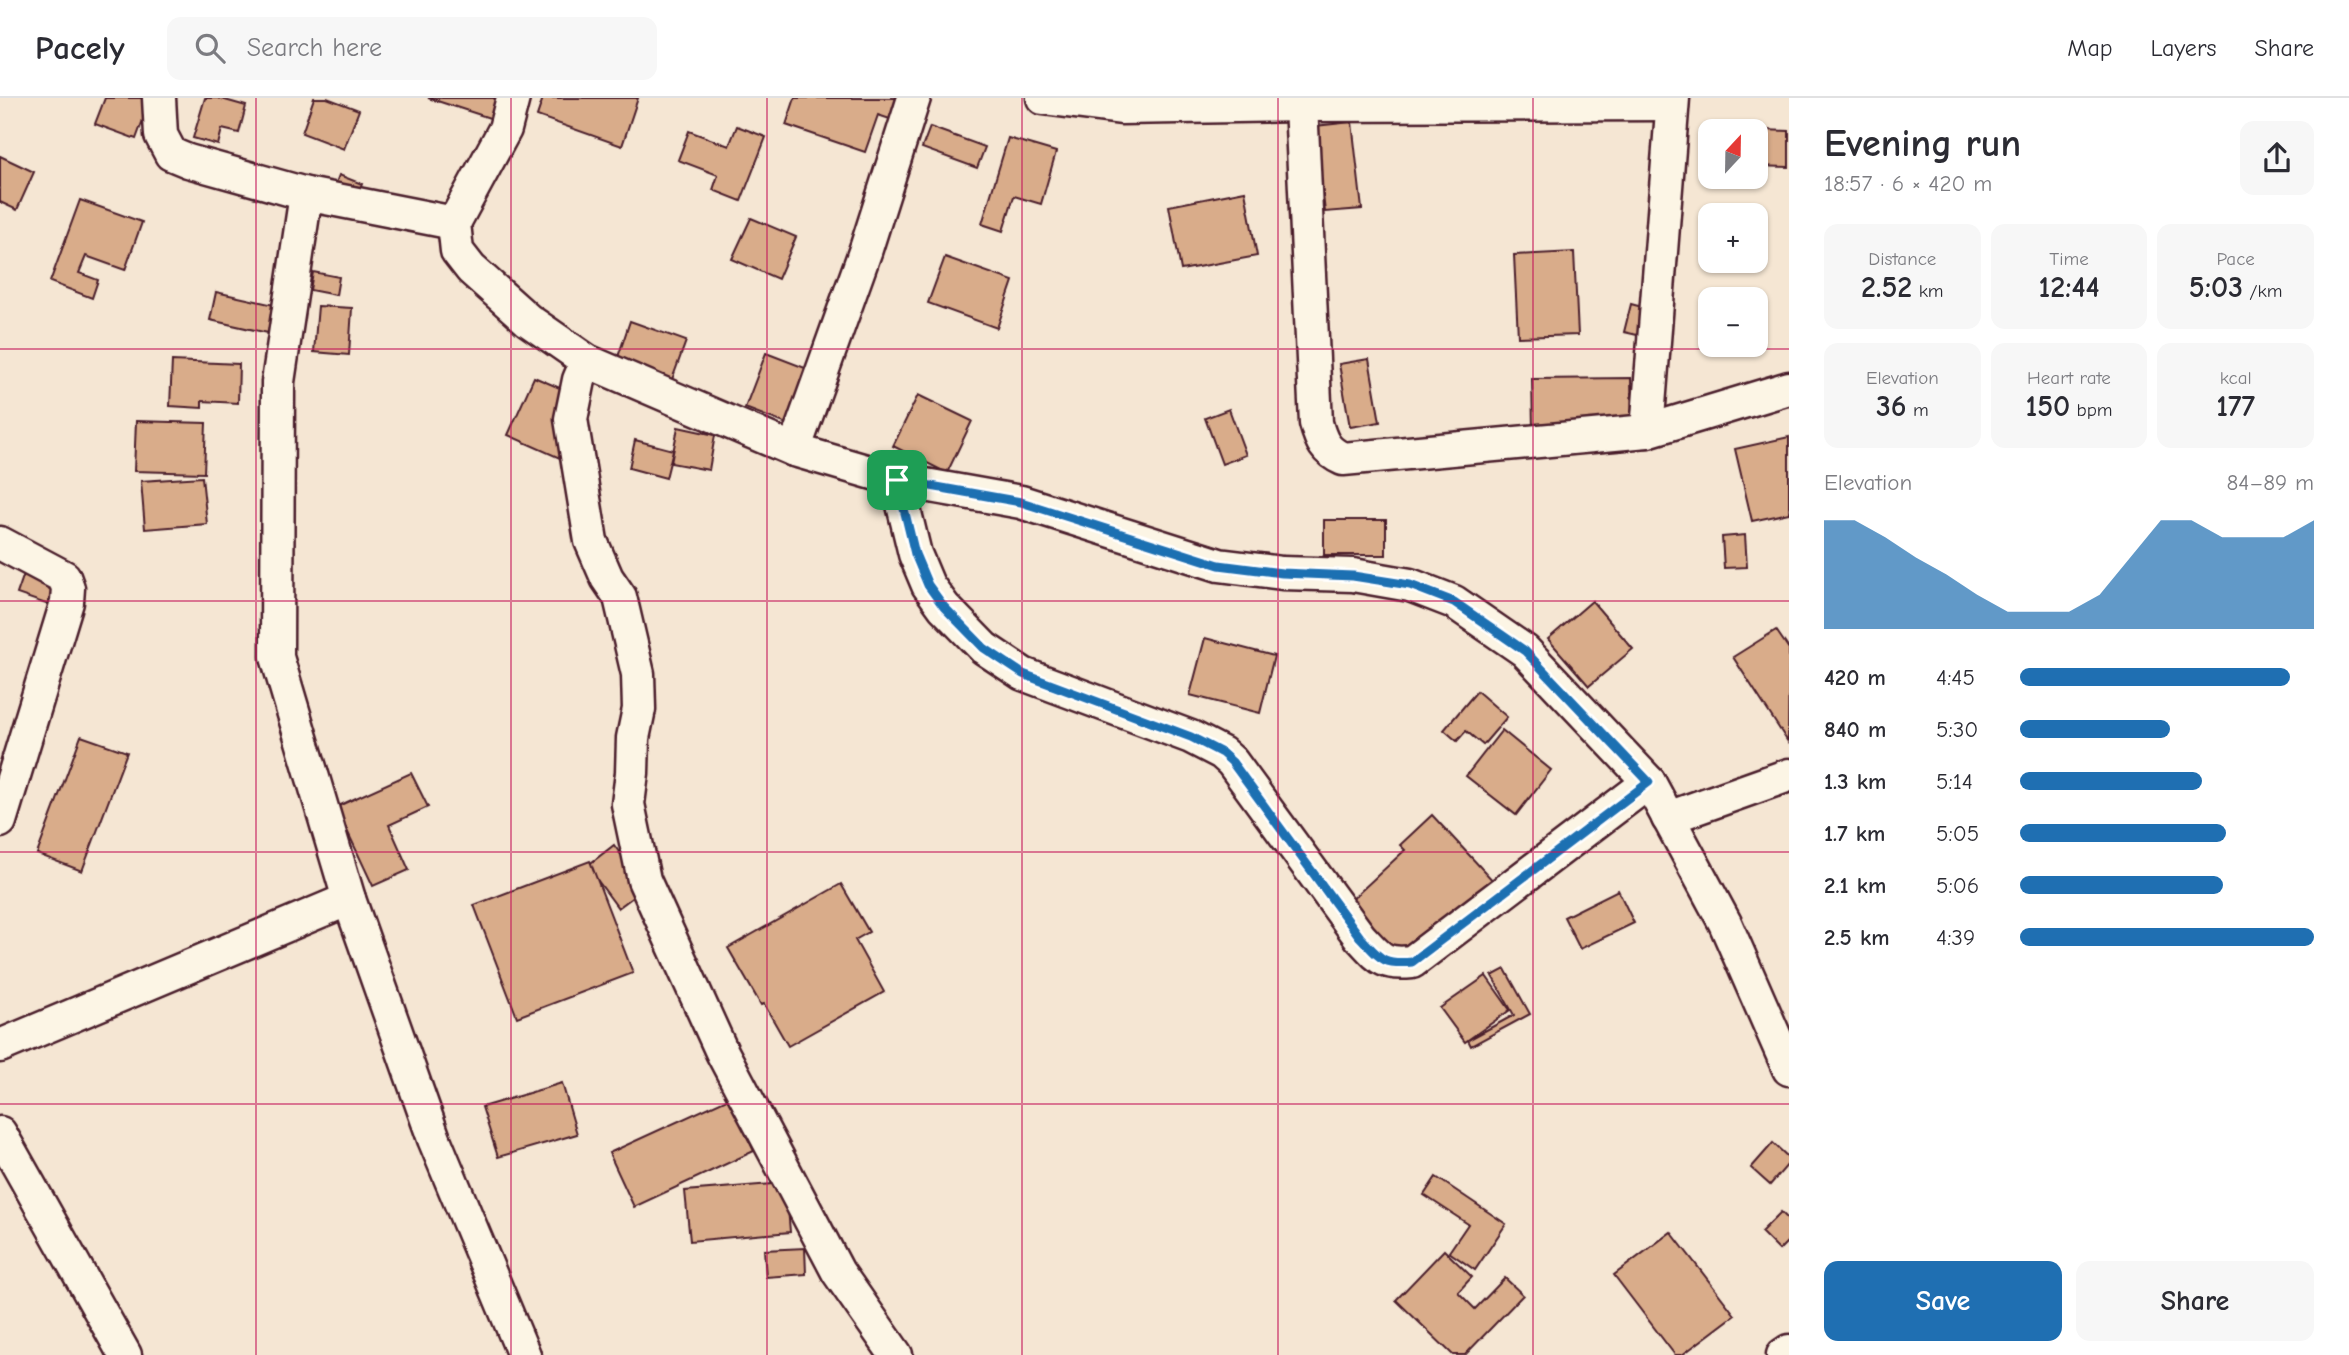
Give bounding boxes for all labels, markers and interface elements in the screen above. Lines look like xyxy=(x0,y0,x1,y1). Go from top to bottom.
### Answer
search box xyxy=(167,17,657,80)
text: Pacely xyxy=(35,29,125,67)
icon: search xyxy=(191,29,229,67)
text: Search here xyxy=(247,33,382,63)
text: Map xyxy=(2067,34,2113,62)
text: Layers xyxy=(2151,34,2216,62)
text: Share xyxy=(2254,34,2314,62)
north arrow xyxy=(1698,119,1768,189)
map controls xyxy=(1698,119,1768,357)
button: share xyxy=(2240,121,2314,195)
text: Evening run xyxy=(1824,122,2021,166)
text: 18:57 · 6 × 420 m xyxy=(1824,170,1992,197)
button: + xyxy=(1698,203,1768,273)
text: Distance xyxy=(1868,248,1936,270)
text: Time xyxy=(2049,248,2089,270)
text: Pace xyxy=(2217,248,2255,270)
text: 2.52 xyxy=(1861,270,1912,305)
text: 12:44 xyxy=(2038,270,2100,305)
text: 5:03 xyxy=(2189,270,2243,305)
text: km xyxy=(1912,280,1944,302)
text: /km xyxy=(2243,280,2282,302)
button: − xyxy=(1698,287,1768,357)
text: Elevation xyxy=(1866,367,1939,389)
text: Heart rate xyxy=(2027,367,2111,389)
text: kcal xyxy=(2220,367,2252,389)
text: 36 xyxy=(1876,389,1907,424)
text: 150 xyxy=(2025,389,2070,424)
text: 177 xyxy=(2216,389,2255,424)
text: m xyxy=(1907,399,1929,421)
text: bpm xyxy=(2070,399,2113,421)
pin xyxy=(867,450,927,510)
icon: arrive xyxy=(878,461,916,499)
text: Elevation xyxy=(1824,469,1912,496)
text: 84–89 m xyxy=(2226,469,2314,496)
text: 420 m xyxy=(1824,664,1886,691)
text: 4:45 xyxy=(1936,664,1975,691)
text: 840 m xyxy=(1824,716,1886,743)
text: 5:30 xyxy=(1936,716,1978,743)
text: 1.3 km xyxy=(1824,768,1886,795)
text: 5:14 xyxy=(1936,768,1973,795)
text: 1.7 km xyxy=(1824,820,1885,847)
text: 5:05 xyxy=(1936,820,1979,847)
text: 2.1 km xyxy=(1824,872,1886,899)
text: 5:06 xyxy=(1936,872,1979,899)
text: 2.5 km xyxy=(1824,924,1890,951)
text: 4:39 xyxy=(1936,924,1975,951)
button: Save xyxy=(1824,1261,2062,1341)
button: Share xyxy=(2076,1261,2314,1341)

